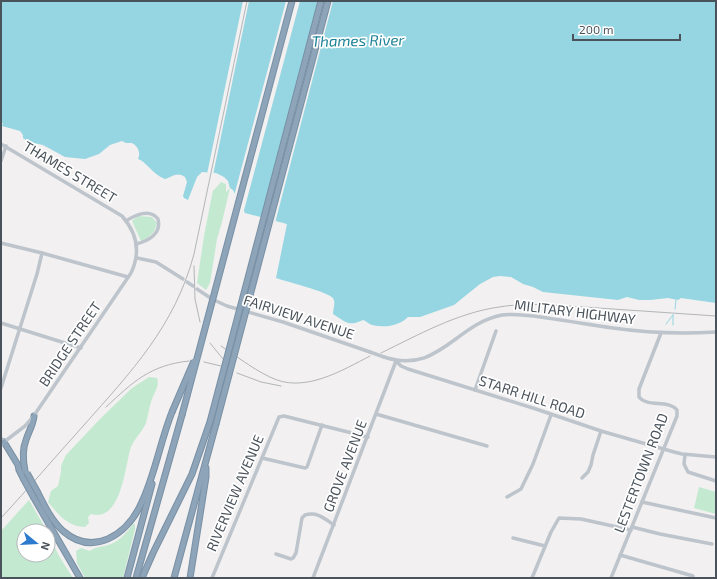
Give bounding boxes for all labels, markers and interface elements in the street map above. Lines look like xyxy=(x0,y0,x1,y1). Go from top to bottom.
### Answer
scale bar xyxy=(573,16,680,42)
text: 200 m xyxy=(579,22,613,36)
water label: Thames River xyxy=(311,30,406,50)
street label: THAMES STREET xyxy=(21,137,120,206)
street label: FAIRVIEW AVENUE xyxy=(242,291,357,342)
street label: MILITARY HIGHWAY xyxy=(513,296,637,327)
street label: BRIDGE STREET xyxy=(35,298,104,389)
street label: STARR HILL ROAD xyxy=(477,371,587,422)
street label: LESTERTOWN ROAD xyxy=(610,411,671,535)
street label: GROVE AVENUE xyxy=(319,417,370,514)
street label: RIVERVIEW AVENUE xyxy=(202,432,267,554)
north arrow xyxy=(16,523,56,563)
text: N xyxy=(39,540,53,552)

